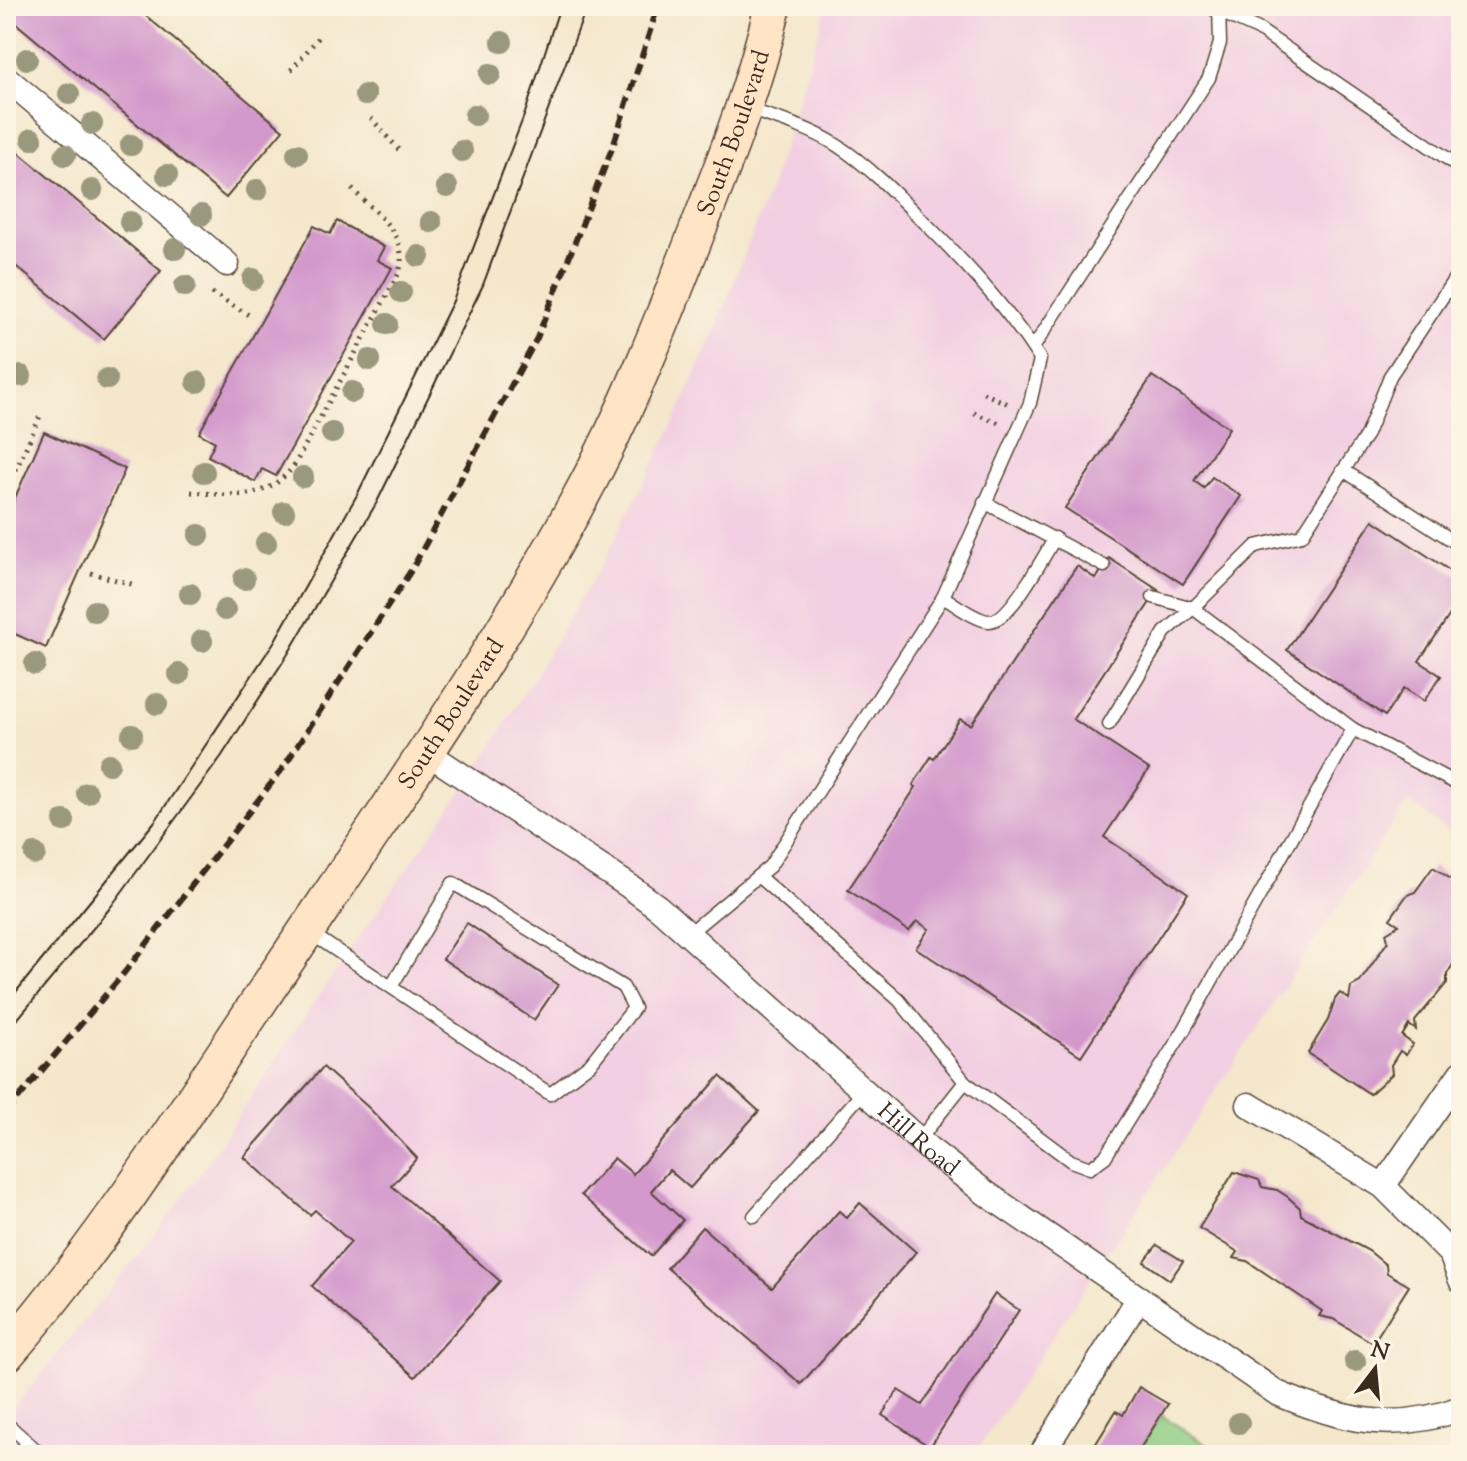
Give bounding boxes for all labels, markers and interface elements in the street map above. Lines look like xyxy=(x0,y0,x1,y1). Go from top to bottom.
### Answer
street label: South Boulevard xyxy=(690,46,780,222)
street label: South Boulevard xyxy=(391,632,514,797)
street label: Hill Road xyxy=(869,1096,966,1186)
north arrow xyxy=(1335,1329,1415,1409)
text: N xyxy=(1367,1335,1393,1371)

